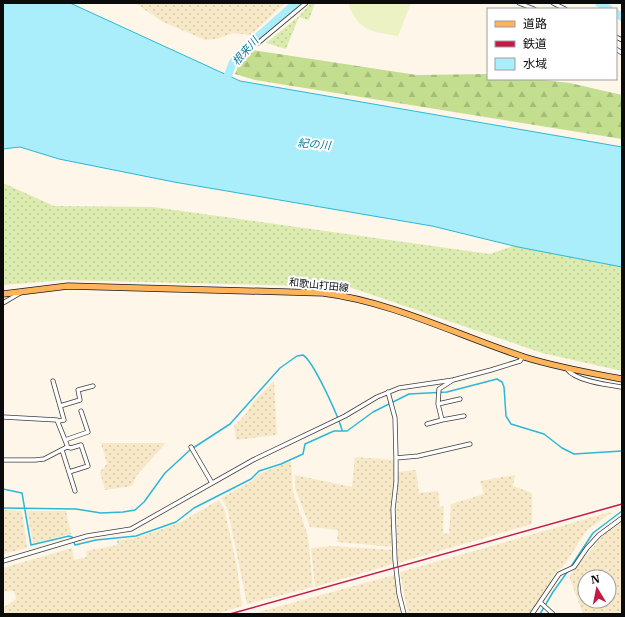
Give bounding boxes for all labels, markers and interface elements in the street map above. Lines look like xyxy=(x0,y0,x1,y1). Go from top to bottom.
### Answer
legend xyxy=(487,8,617,80)
text: 道路 xyxy=(523,16,547,31)
water label: 根来川 xyxy=(229,33,262,68)
text: 鉄道 xyxy=(523,36,547,51)
text: 水域 xyxy=(523,56,547,71)
water label: 紀の川 xyxy=(297,136,332,152)
street label: 和歌山打田線 xyxy=(288,275,350,295)
north arrow xyxy=(577,569,617,609)
text: N xyxy=(590,571,601,587)

